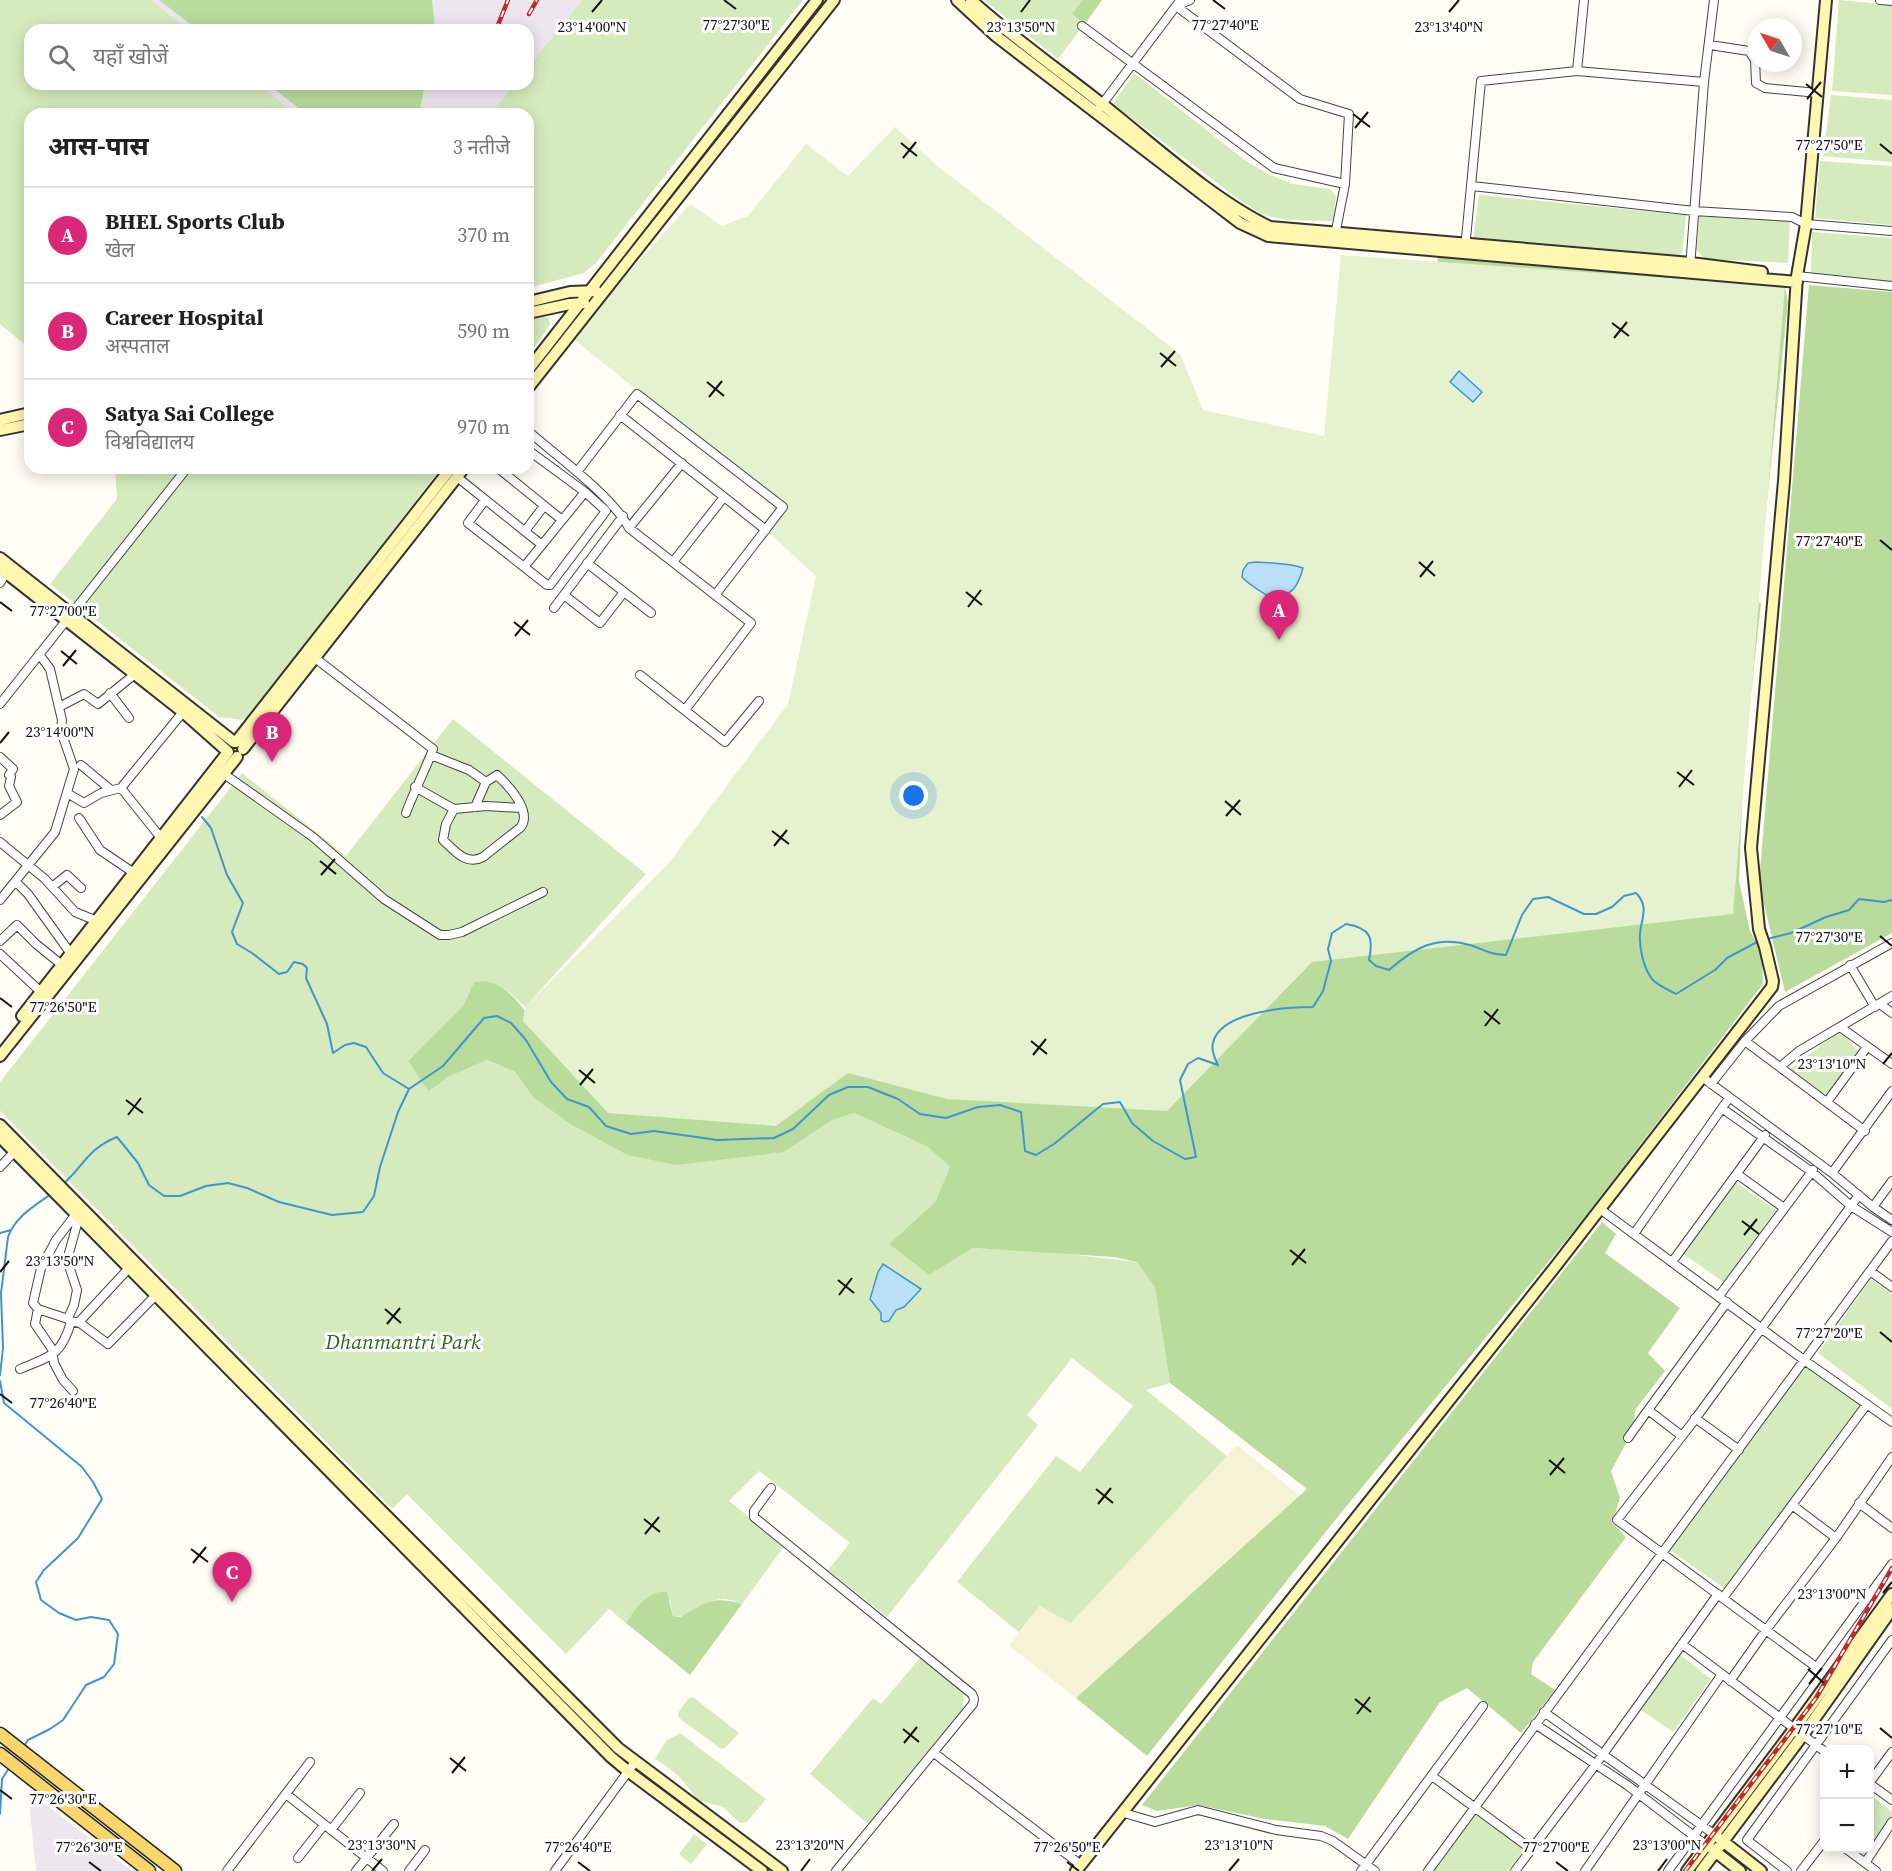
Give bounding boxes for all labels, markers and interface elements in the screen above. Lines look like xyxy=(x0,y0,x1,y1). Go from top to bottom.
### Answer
text: 77°27'30"E xyxy=(702,14,770,35)
text: 77°27'40"E xyxy=(1191,14,1259,35)
text: 23°14'00"N xyxy=(557,16,627,37)
text: 23°13'50"N xyxy=(986,16,1056,37)
text: 23°13'40"N xyxy=(1414,16,1484,37)
north arrow xyxy=(1748,18,1802,72)
search box xyxy=(24,24,534,90)
icon: search xyxy=(45,41,78,74)
text: यहाँ खोजें xyxy=(93,41,168,71)
text: आस-पास xyxy=(48,128,149,164)
text: 3 नतीजे xyxy=(453,133,510,161)
text: 77°27'50"E xyxy=(1795,134,1863,155)
text: BHEL Sports Club xyxy=(105,206,285,236)
text: A xyxy=(61,221,74,249)
text: 370 m xyxy=(457,221,510,249)
text: खेल xyxy=(105,236,135,264)
text: Career Hospital xyxy=(105,302,264,332)
text: B xyxy=(61,317,74,345)
text: 590 m xyxy=(457,317,510,345)
text: अस्पताल xyxy=(105,332,170,360)
text: Satya Sai College xyxy=(105,398,274,428)
text: C xyxy=(61,413,74,441)
text: 970 m xyxy=(457,413,510,441)
text: विश्वविद्यालय xyxy=(105,428,194,456)
text: 77°27'40"E xyxy=(1795,530,1863,551)
pin: A xyxy=(1260,590,1298,640)
text: 77°27'00"E xyxy=(29,600,97,621)
pin: B xyxy=(252,712,292,762)
text: 23°14'00"N xyxy=(25,721,95,742)
your location xyxy=(899,781,928,810)
text: 77°27'30"E xyxy=(1795,926,1863,947)
text: 77°26'50"E xyxy=(29,996,97,1017)
text: 23°13'10"N xyxy=(1797,1053,1867,1074)
text: 23°13'50"N xyxy=(25,1250,95,1271)
text: 77°27'20"E xyxy=(1795,1322,1863,1343)
park label: Dhanmantri Park xyxy=(324,1327,481,1356)
text: 77°26'40"E xyxy=(29,1392,97,1413)
pin: C xyxy=(212,1552,252,1602)
text: 23°13'00"N xyxy=(1797,1583,1867,1604)
text: 77°27'10"E xyxy=(1795,1718,1863,1739)
map controls xyxy=(1820,1745,1874,1853)
button: + xyxy=(1820,1745,1874,1799)
text: 77°26'30"E xyxy=(29,1788,97,1809)
button: − xyxy=(1820,1799,1874,1853)
text: 23°13'30"N xyxy=(347,1834,417,1855)
text: 23°13'20"N xyxy=(775,1834,845,1855)
text: 23°13'10"N xyxy=(1204,1834,1274,1855)
text: 23°13'00"N xyxy=(1632,1834,1702,1855)
text: 77°26'30"E xyxy=(55,1836,123,1857)
text: 77°26'40"E xyxy=(544,1836,612,1857)
text: 77°26'50"E xyxy=(1033,1836,1101,1857)
text: 77°27'00"E xyxy=(1522,1836,1590,1857)

